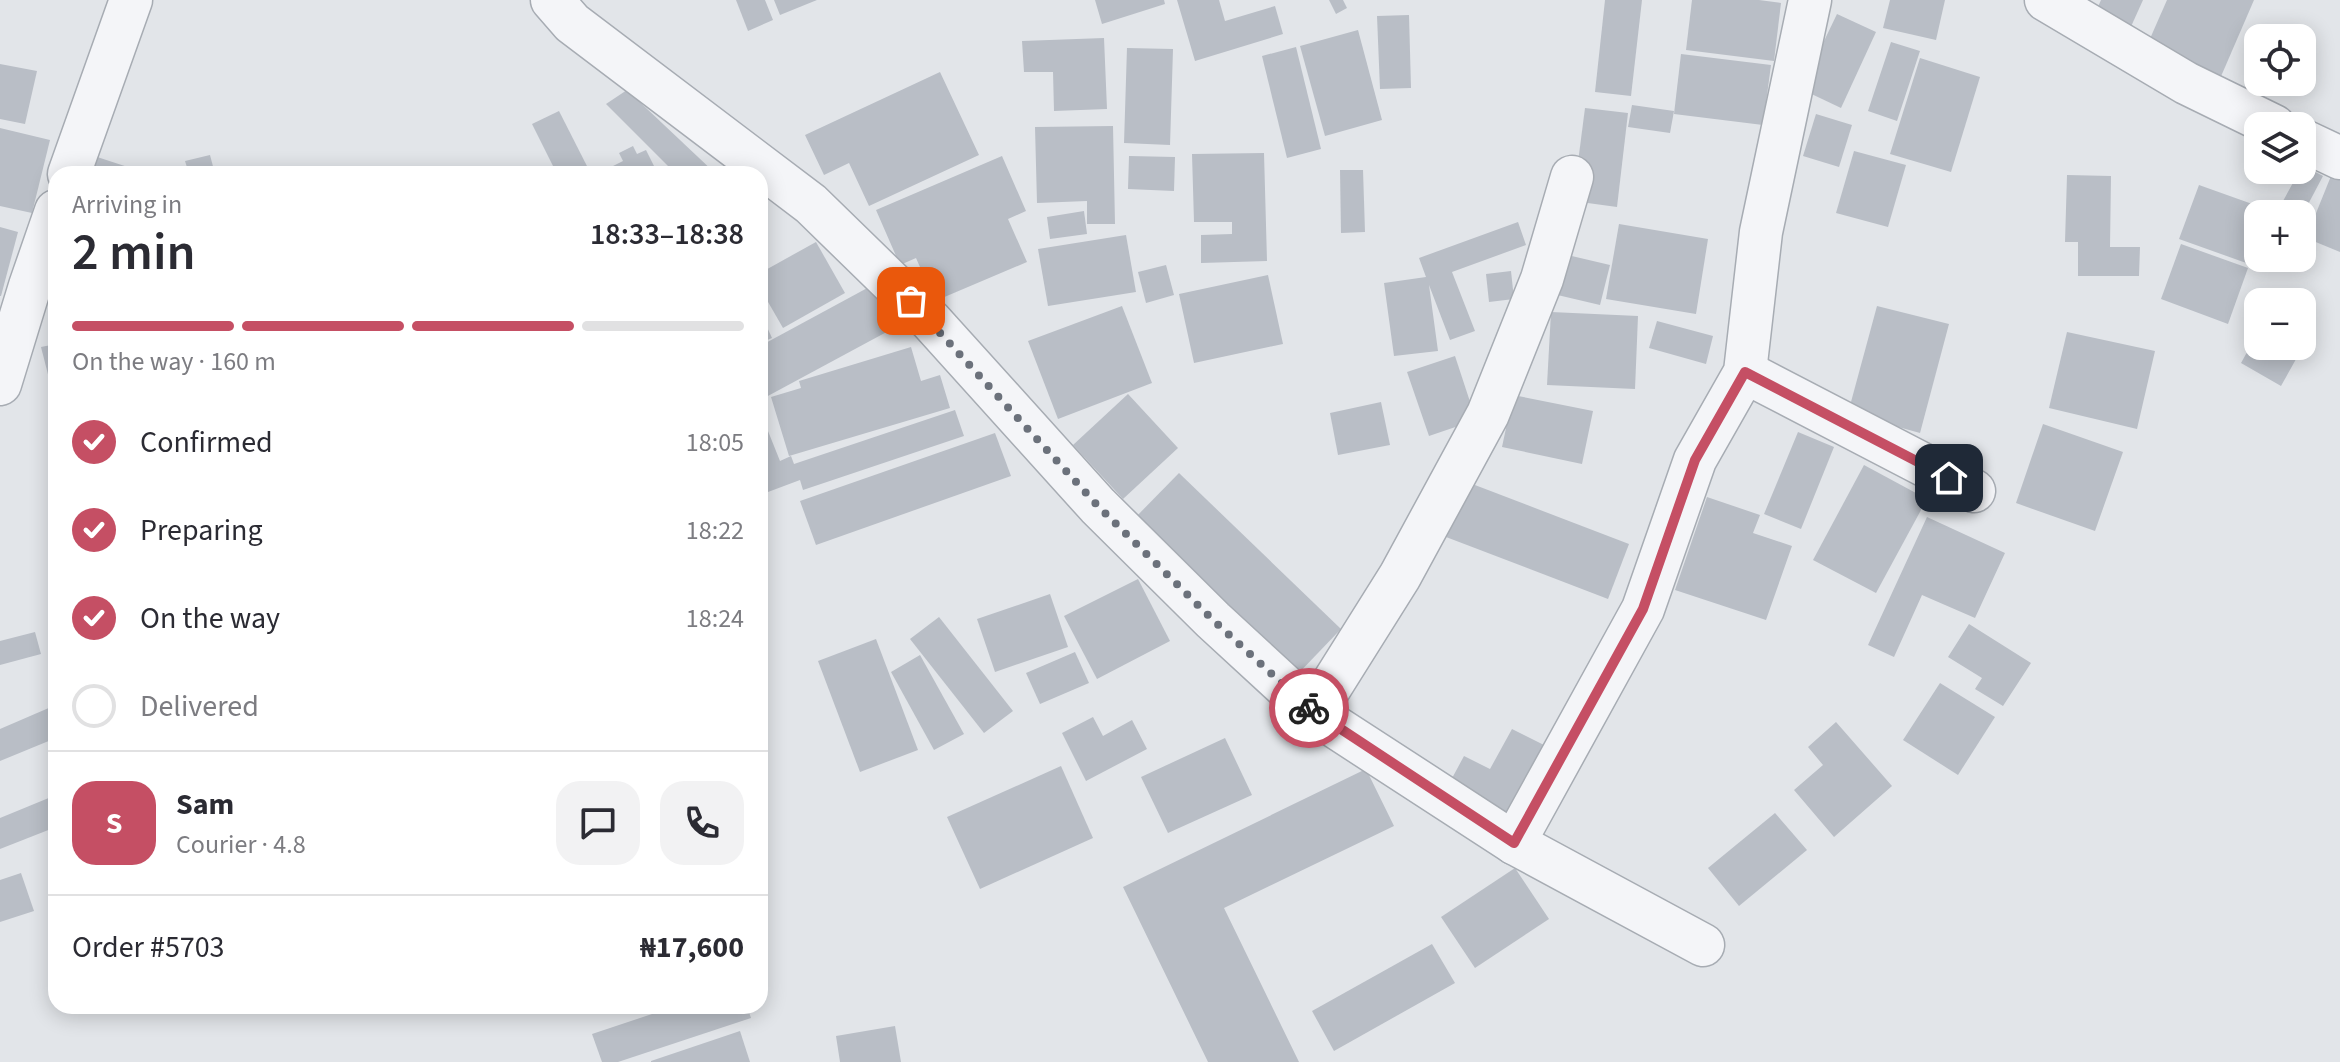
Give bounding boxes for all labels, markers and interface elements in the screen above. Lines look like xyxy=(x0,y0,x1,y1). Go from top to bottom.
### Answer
map controls xyxy=(2244,24,2316,360)
button: locate xyxy=(2244,24,2316,96)
button: layers xyxy=(2244,112,2316,184)
text: Arriving in xyxy=(72,186,182,223)
button: + xyxy=(2244,200,2316,272)
text: 18:33–18:38 xyxy=(590,213,744,256)
text: 2 min xyxy=(72,216,196,290)
pin xyxy=(877,267,945,335)
icon: bag xyxy=(889,279,933,323)
button: − xyxy=(2244,288,2316,360)
text: On the way · 160 m xyxy=(72,343,276,380)
icon: check xyxy=(72,420,116,464)
text: Confirmed xyxy=(140,421,273,464)
text: 18:05 xyxy=(686,424,744,461)
pin xyxy=(1915,444,1983,512)
icon: home xyxy=(1927,456,1971,500)
icon: check xyxy=(72,508,116,552)
text: Preparing xyxy=(140,509,263,552)
text: 18:22 xyxy=(686,512,744,549)
icon: check xyxy=(72,596,116,640)
text: On the way xyxy=(140,597,280,640)
text: 18:24 xyxy=(686,600,744,637)
courier xyxy=(1269,668,1349,748)
text: Delivered xyxy=(140,685,259,728)
icon: bike xyxy=(1287,686,1331,730)
button: chat xyxy=(556,781,640,865)
button: phone xyxy=(660,781,744,865)
text: Sam xyxy=(176,783,234,826)
text: S xyxy=(106,802,122,845)
text: Courier · 4.8 xyxy=(176,826,306,863)
text: Order #5703 xyxy=(72,926,225,969)
text: ₦17,600 xyxy=(640,926,744,969)

